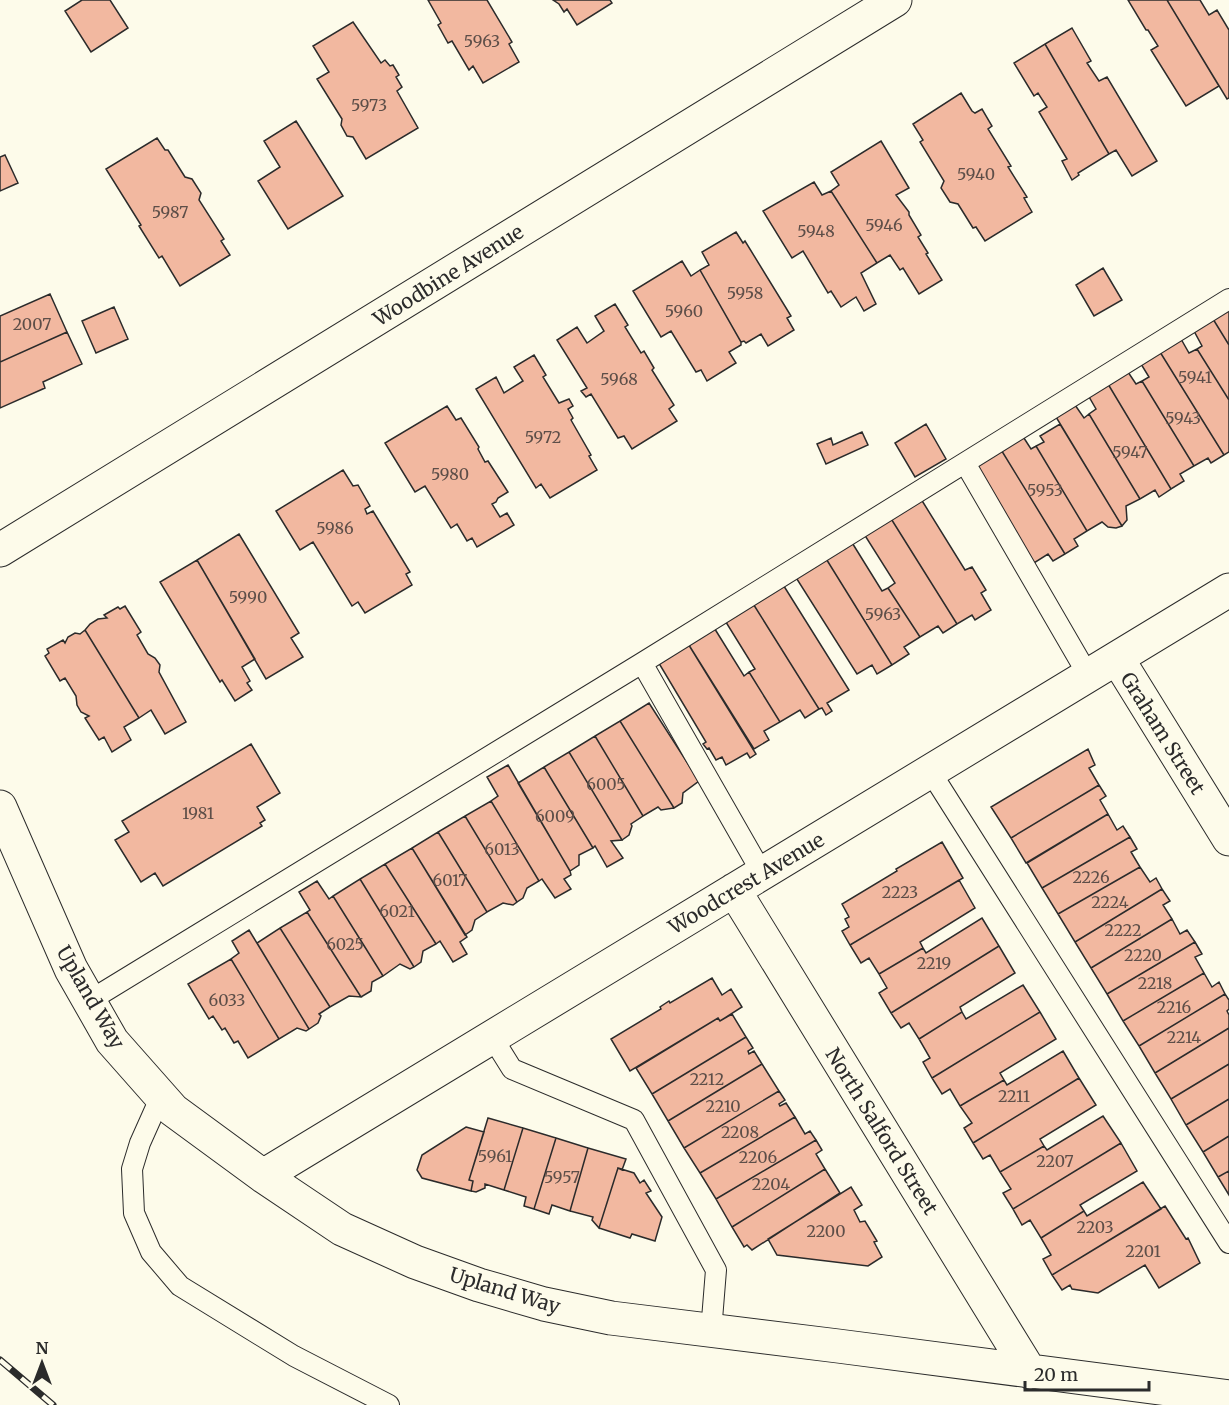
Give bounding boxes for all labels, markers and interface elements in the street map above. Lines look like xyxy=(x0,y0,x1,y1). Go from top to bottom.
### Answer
house number: 5963 xyxy=(464,31,500,51)
house number: 5973 xyxy=(351,95,387,115)
house number: 5940 xyxy=(957,164,995,184)
house number: 5987 xyxy=(152,202,188,222)
house number: 5946 xyxy=(865,215,903,235)
street label: Woodbine Avenue xyxy=(367,219,528,332)
house number: 5948 xyxy=(797,221,835,241)
house number: 5958 xyxy=(727,283,763,303)
house number: 5960 xyxy=(665,301,703,321)
house number: 2007 xyxy=(13,314,51,334)
house number: 5941 xyxy=(1178,367,1212,387)
house number: 5968 xyxy=(600,369,638,389)
house number: 5943 xyxy=(1165,408,1201,428)
house number: 5972 xyxy=(525,427,561,447)
house number: 5947 xyxy=(1112,442,1148,462)
house number: 5980 xyxy=(431,464,469,484)
house number: 5953 xyxy=(1027,480,1063,500)
house number: 5986 xyxy=(316,518,354,538)
house number: 5990 xyxy=(229,587,267,607)
house number: 5963 xyxy=(865,604,901,624)
street label: Graham Street xyxy=(1115,667,1211,799)
house number: 6005 xyxy=(586,774,626,794)
house number: 1981 xyxy=(182,803,214,823)
house number: 6009 xyxy=(535,806,575,826)
street label: Woodcrest Avenue xyxy=(663,827,828,940)
house number: 6013 xyxy=(484,839,520,859)
house number: 2226 xyxy=(1072,867,1110,887)
house number: 6017 xyxy=(433,870,467,890)
house number: 2223 xyxy=(882,882,918,902)
house number: 2224 xyxy=(1091,892,1129,912)
house number: 6021 xyxy=(379,901,415,921)
house number: 2222 xyxy=(1104,920,1142,940)
house number: 6025 xyxy=(326,934,364,954)
street label: Upland Way xyxy=(52,941,131,1053)
house number: 2220 xyxy=(1124,945,1162,965)
house number: 2219 xyxy=(917,953,951,973)
house number: 2218 xyxy=(1138,973,1172,993)
house number: 6033 xyxy=(209,990,245,1010)
house number: 2216 xyxy=(1157,997,1192,1017)
house number: 2214 xyxy=(1167,1027,1201,1047)
street label: North Salford Street xyxy=(821,1043,944,1219)
house number: 2212 xyxy=(690,1069,724,1089)
house number: 2211 xyxy=(998,1086,1030,1106)
house number: 2210 xyxy=(705,1096,741,1116)
house number: 2208 xyxy=(721,1122,759,1142)
house number: 5961 xyxy=(478,1146,512,1166)
house number: 2206 xyxy=(739,1147,778,1167)
house number: 2207 xyxy=(1036,1151,1074,1171)
house number: 5957 xyxy=(544,1167,580,1187)
house number: 2204 xyxy=(752,1174,790,1194)
house number: 2203 xyxy=(1076,1217,1114,1237)
house number: 2200 xyxy=(806,1221,846,1241)
house number: 2201 xyxy=(1125,1241,1161,1261)
street label: Upland Way xyxy=(447,1261,564,1319)
north arrow xyxy=(12,1333,72,1393)
text: N xyxy=(36,1338,49,1358)
scale bar xyxy=(1025,1354,1150,1392)
text: 20 m xyxy=(1034,1363,1078,1386)

